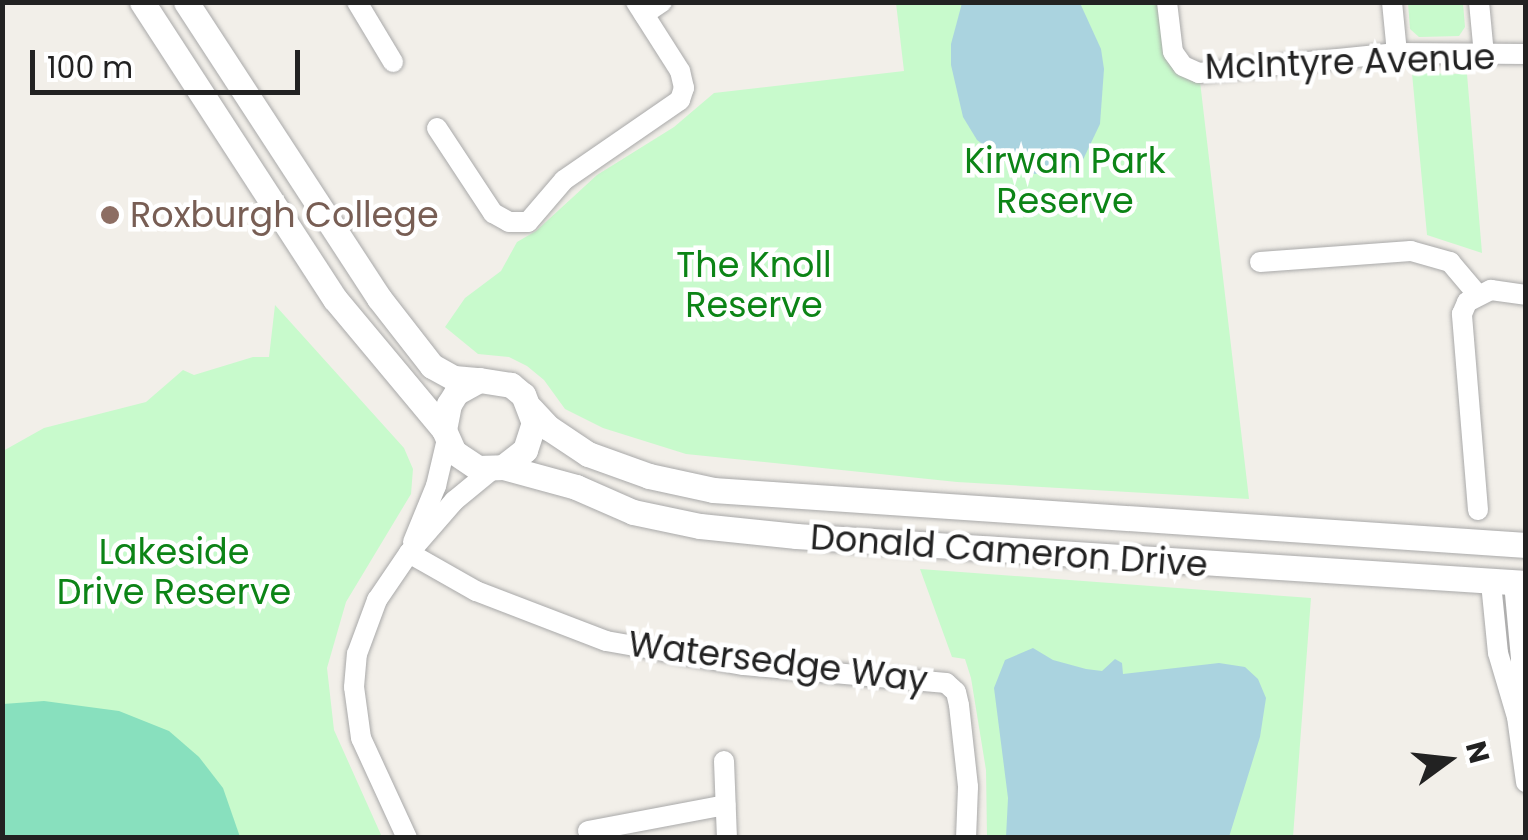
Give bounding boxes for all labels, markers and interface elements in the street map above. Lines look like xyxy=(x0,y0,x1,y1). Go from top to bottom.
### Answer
scale bar xyxy=(35,30,305,92)
street label: McIntyre Avenue xyxy=(1204,36,1496,88)
text: 100 m xyxy=(47,46,133,89)
park label: Kirwan Park Reserve xyxy=(964,140,1166,222)
place label: Roxburgh College xyxy=(130,194,439,236)
marker: Roxburgh College xyxy=(99,204,121,226)
park label: The Knoll Reserve xyxy=(676,244,832,326)
street label: Donald Cameron Drive xyxy=(809,516,1209,586)
park label: Lakeside Drive Reserve xyxy=(57,531,291,613)
street label: Watersedge Way xyxy=(626,623,930,701)
north arrow xyxy=(1398,710,1498,810)
text: N xyxy=(1456,737,1499,767)

